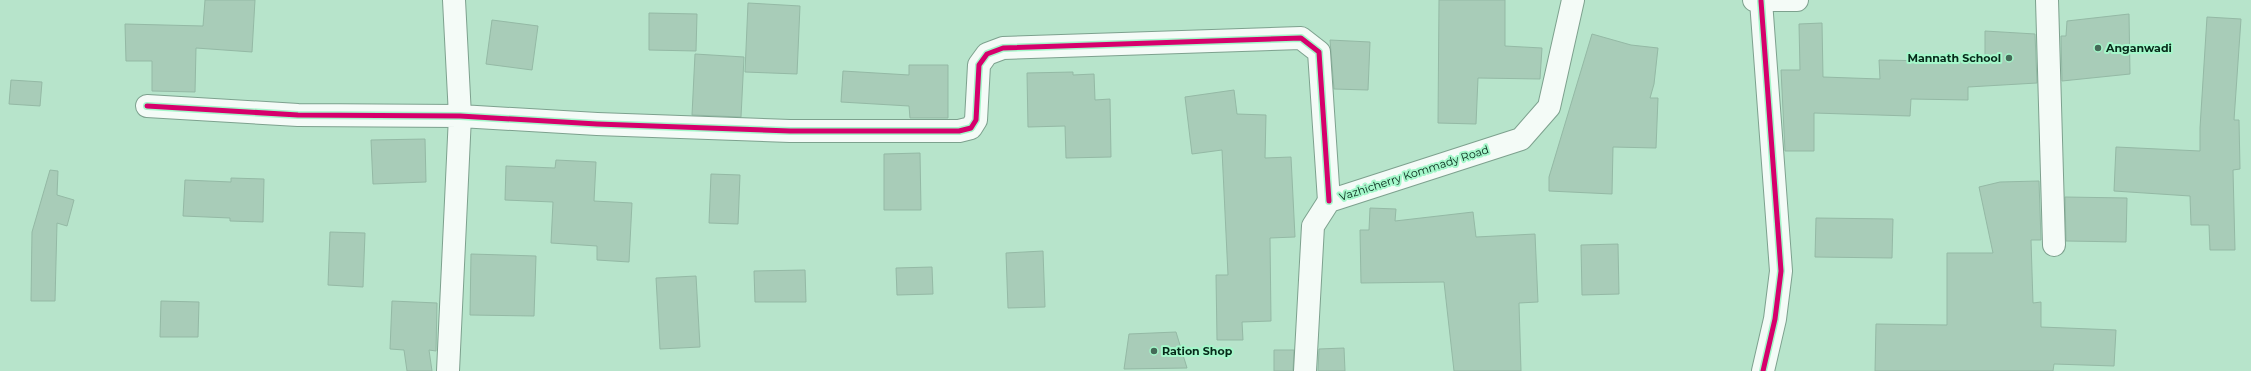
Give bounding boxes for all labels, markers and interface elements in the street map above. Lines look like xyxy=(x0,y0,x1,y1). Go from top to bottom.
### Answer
place label: Anganwadi xyxy=(2105,41,2172,55)
marker: Anganwadi xyxy=(2093,43,2103,53)
place label: Mannath School xyxy=(1907,51,2001,65)
marker: Mannath School xyxy=(2004,53,2014,63)
street label: Vazhicherry Kommady Road xyxy=(1337,142,1491,204)
place label: Ration Shop xyxy=(1162,344,1233,358)
marker: Ration Shop xyxy=(1149,346,1159,356)

